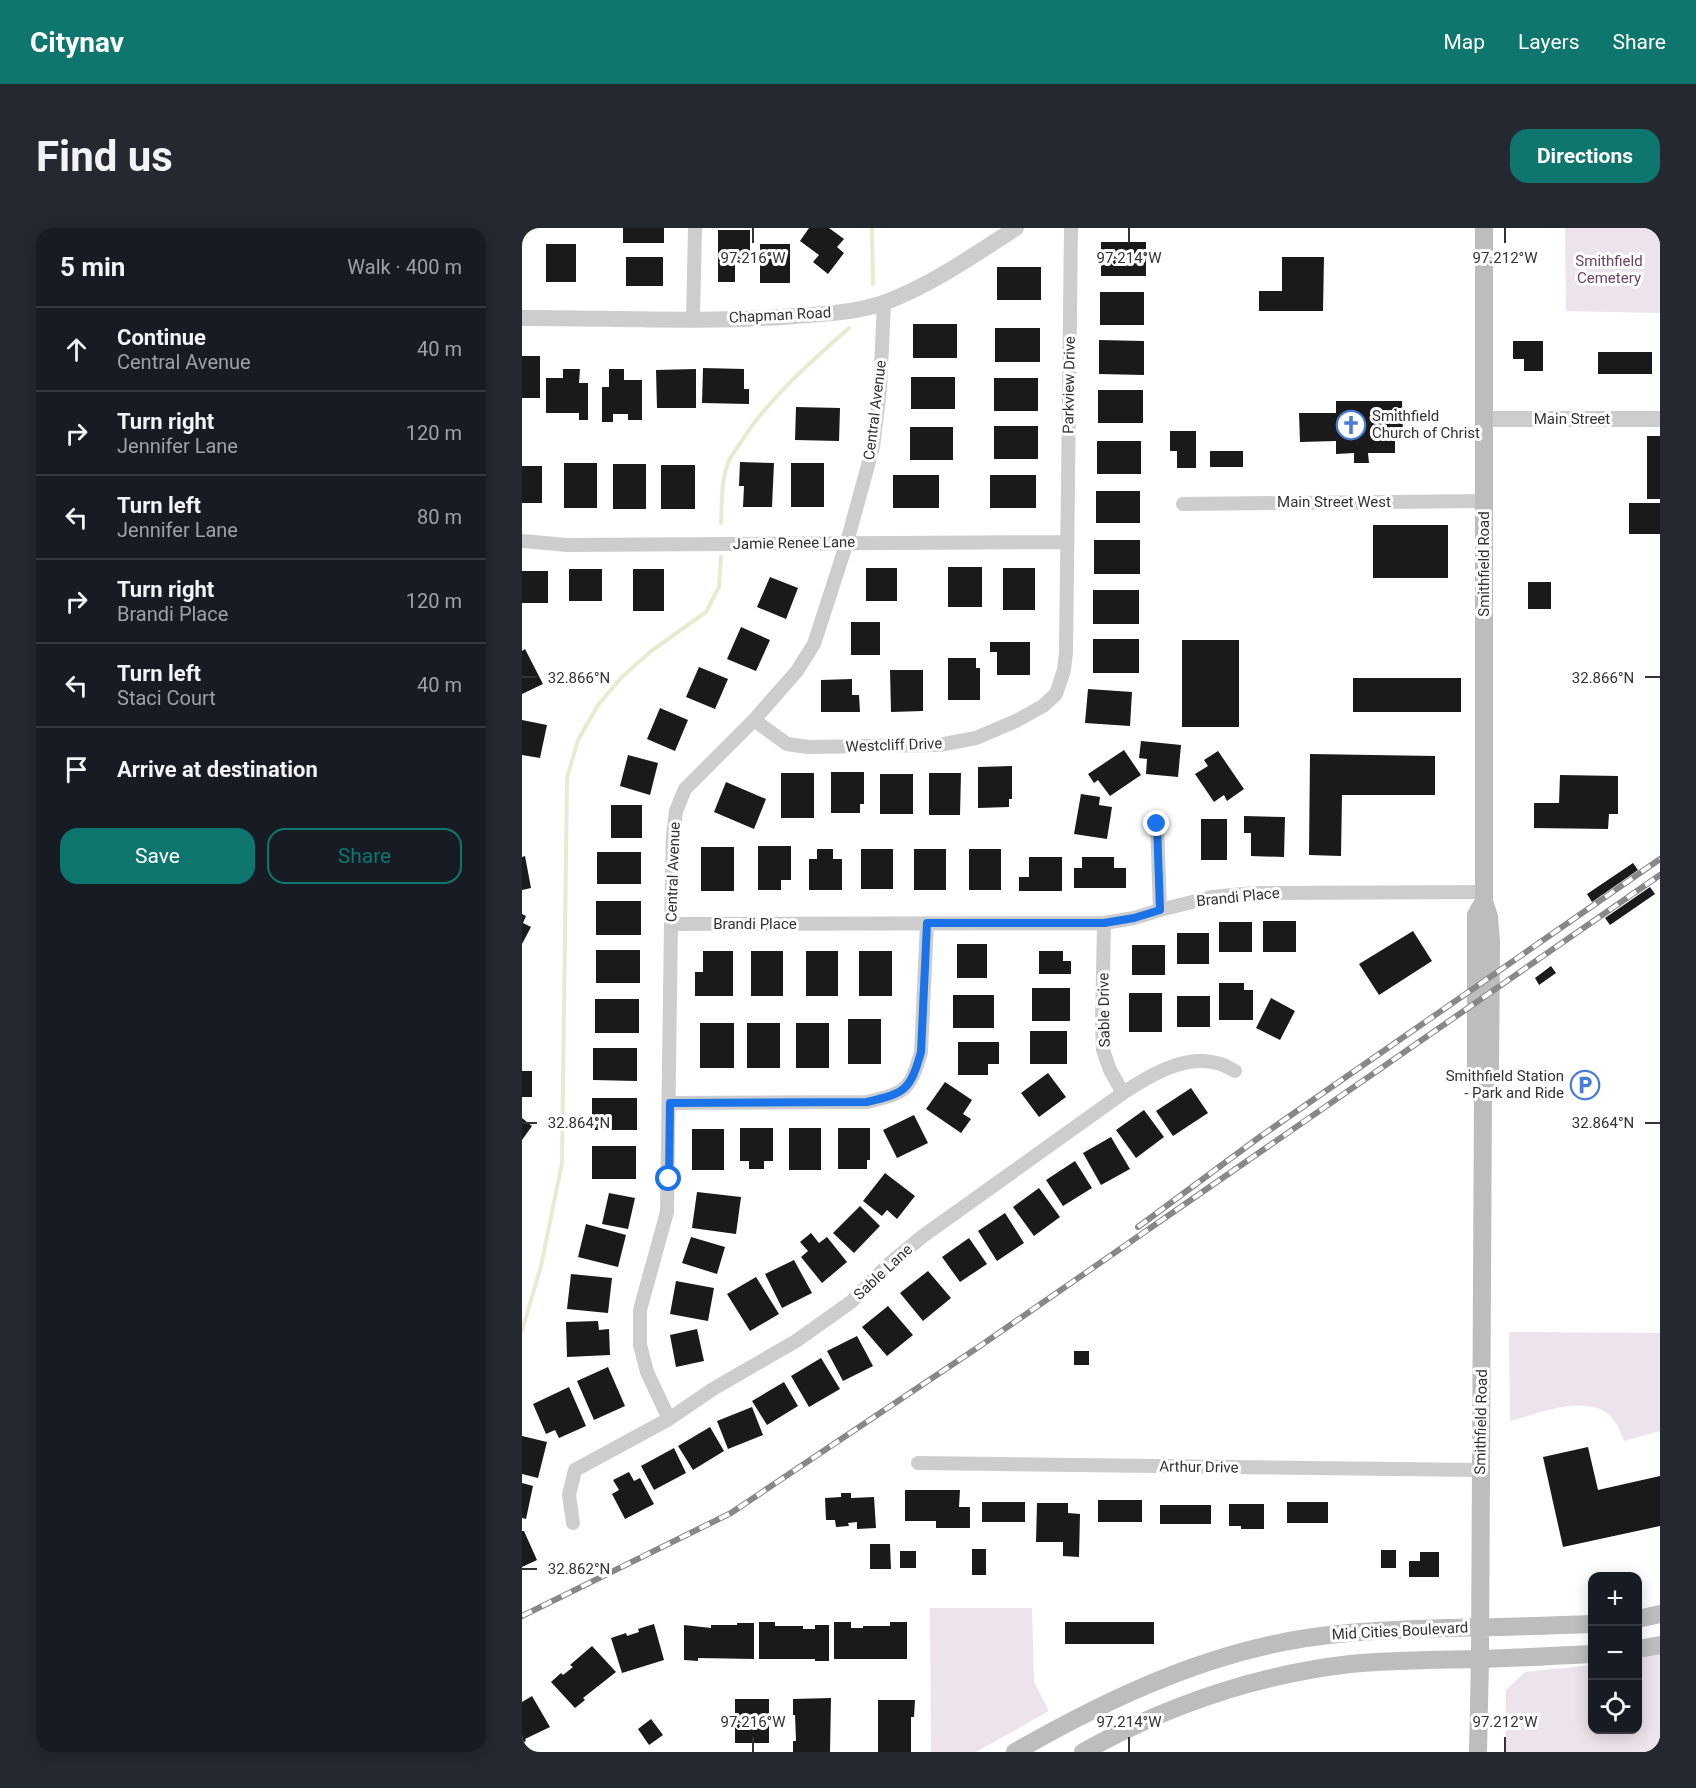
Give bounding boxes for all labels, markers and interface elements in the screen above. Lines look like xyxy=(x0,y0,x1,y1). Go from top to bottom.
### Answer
text: Citynav xyxy=(30,26,124,59)
text: Map xyxy=(1443,30,1485,54)
text: Layers xyxy=(1518,30,1579,54)
text: Share xyxy=(1612,30,1666,54)
button: Directions xyxy=(1510,129,1660,183)
text: Find us xyxy=(36,132,173,181)
text: 97.216°W xyxy=(720,249,786,267)
text: 97.214°W xyxy=(1096,249,1162,267)
text: 97.212°W xyxy=(1472,249,1538,267)
text: 5 min xyxy=(60,252,125,282)
park label: Smithfield Cemetery xyxy=(1575,252,1643,287)
text: Walk · 400 m xyxy=(347,255,462,279)
street label: Chapman Road xyxy=(728,303,832,327)
text: Continue xyxy=(117,325,206,350)
icon: ahead xyxy=(60,333,93,366)
street label: Parkview Drive xyxy=(1059,336,1079,434)
text: 40 m xyxy=(417,337,462,361)
text: Central Avenue xyxy=(117,350,251,374)
street label: Central Avenue xyxy=(860,359,890,461)
place label: Smithfield Church of Christ xyxy=(1372,407,1480,442)
text: Turn right xyxy=(117,409,214,434)
church icon: Smithfield Church of Christ xyxy=(1335,409,1367,441)
street label: Main Street xyxy=(1534,410,1610,428)
icon: right xyxy=(60,417,93,450)
text: 120 m xyxy=(406,421,462,445)
text: Jennifer Lane xyxy=(117,434,238,458)
text: Turn left xyxy=(117,493,201,518)
street label: Main Street West xyxy=(1277,493,1391,511)
icon: left xyxy=(60,501,93,534)
text: 80 m xyxy=(417,505,462,529)
street label: Smithfield Road xyxy=(1475,511,1493,617)
text: Jennifer Lane xyxy=(117,518,238,542)
street label: Jamie Renee Lane xyxy=(733,533,855,553)
text: Turn right xyxy=(117,577,214,602)
icon: right xyxy=(60,585,93,618)
text: 120 m xyxy=(406,589,462,613)
text: Brandi Place xyxy=(117,602,228,626)
text: Turn left xyxy=(117,661,201,686)
icon: left xyxy=(60,669,93,702)
text: 32.866°N xyxy=(548,669,610,687)
text: 32.866°N xyxy=(1572,669,1634,687)
text: 40 m xyxy=(417,673,462,697)
text: Staci Court xyxy=(117,686,216,710)
street label: Westcliff Drive xyxy=(845,734,943,756)
icon: arrive xyxy=(60,753,93,786)
text: Arrive at destination xyxy=(117,757,318,782)
route end xyxy=(1143,810,1169,836)
street label: Central Avenue xyxy=(662,822,684,922)
button: Save xyxy=(60,828,255,884)
button: Share xyxy=(267,828,462,884)
street label: Brandi Place xyxy=(1196,884,1280,910)
street label: Brandi Place xyxy=(713,915,797,933)
street label: Sable Drive xyxy=(1094,973,1114,1047)
place label: Smithfield Station - Park and Ride xyxy=(1446,1067,1564,1102)
parking icon: Smithfield Station - Park and Ride xyxy=(1569,1069,1601,1101)
text: 32.864°N xyxy=(548,1114,610,1132)
text: 32.864°N xyxy=(1572,1114,1634,1132)
route start xyxy=(655,1165,681,1191)
street label: Sable Lane xyxy=(850,1240,916,1304)
street label: Smithfield Road xyxy=(1471,1369,1491,1475)
street label: Arthur Drive xyxy=(1159,1457,1239,1477)
text: 32.862°N xyxy=(548,1560,610,1578)
map controls xyxy=(1588,1572,1642,1734)
button: + xyxy=(1588,1572,1642,1626)
street label: Mid Cities Boulevard xyxy=(1331,1618,1469,1644)
button: − xyxy=(1588,1626,1642,1680)
button: locate xyxy=(1588,1680,1642,1734)
text: 97.216°W xyxy=(720,1713,786,1731)
text: 97.214°W xyxy=(1096,1713,1162,1731)
text: 97.212°W xyxy=(1472,1713,1538,1731)

